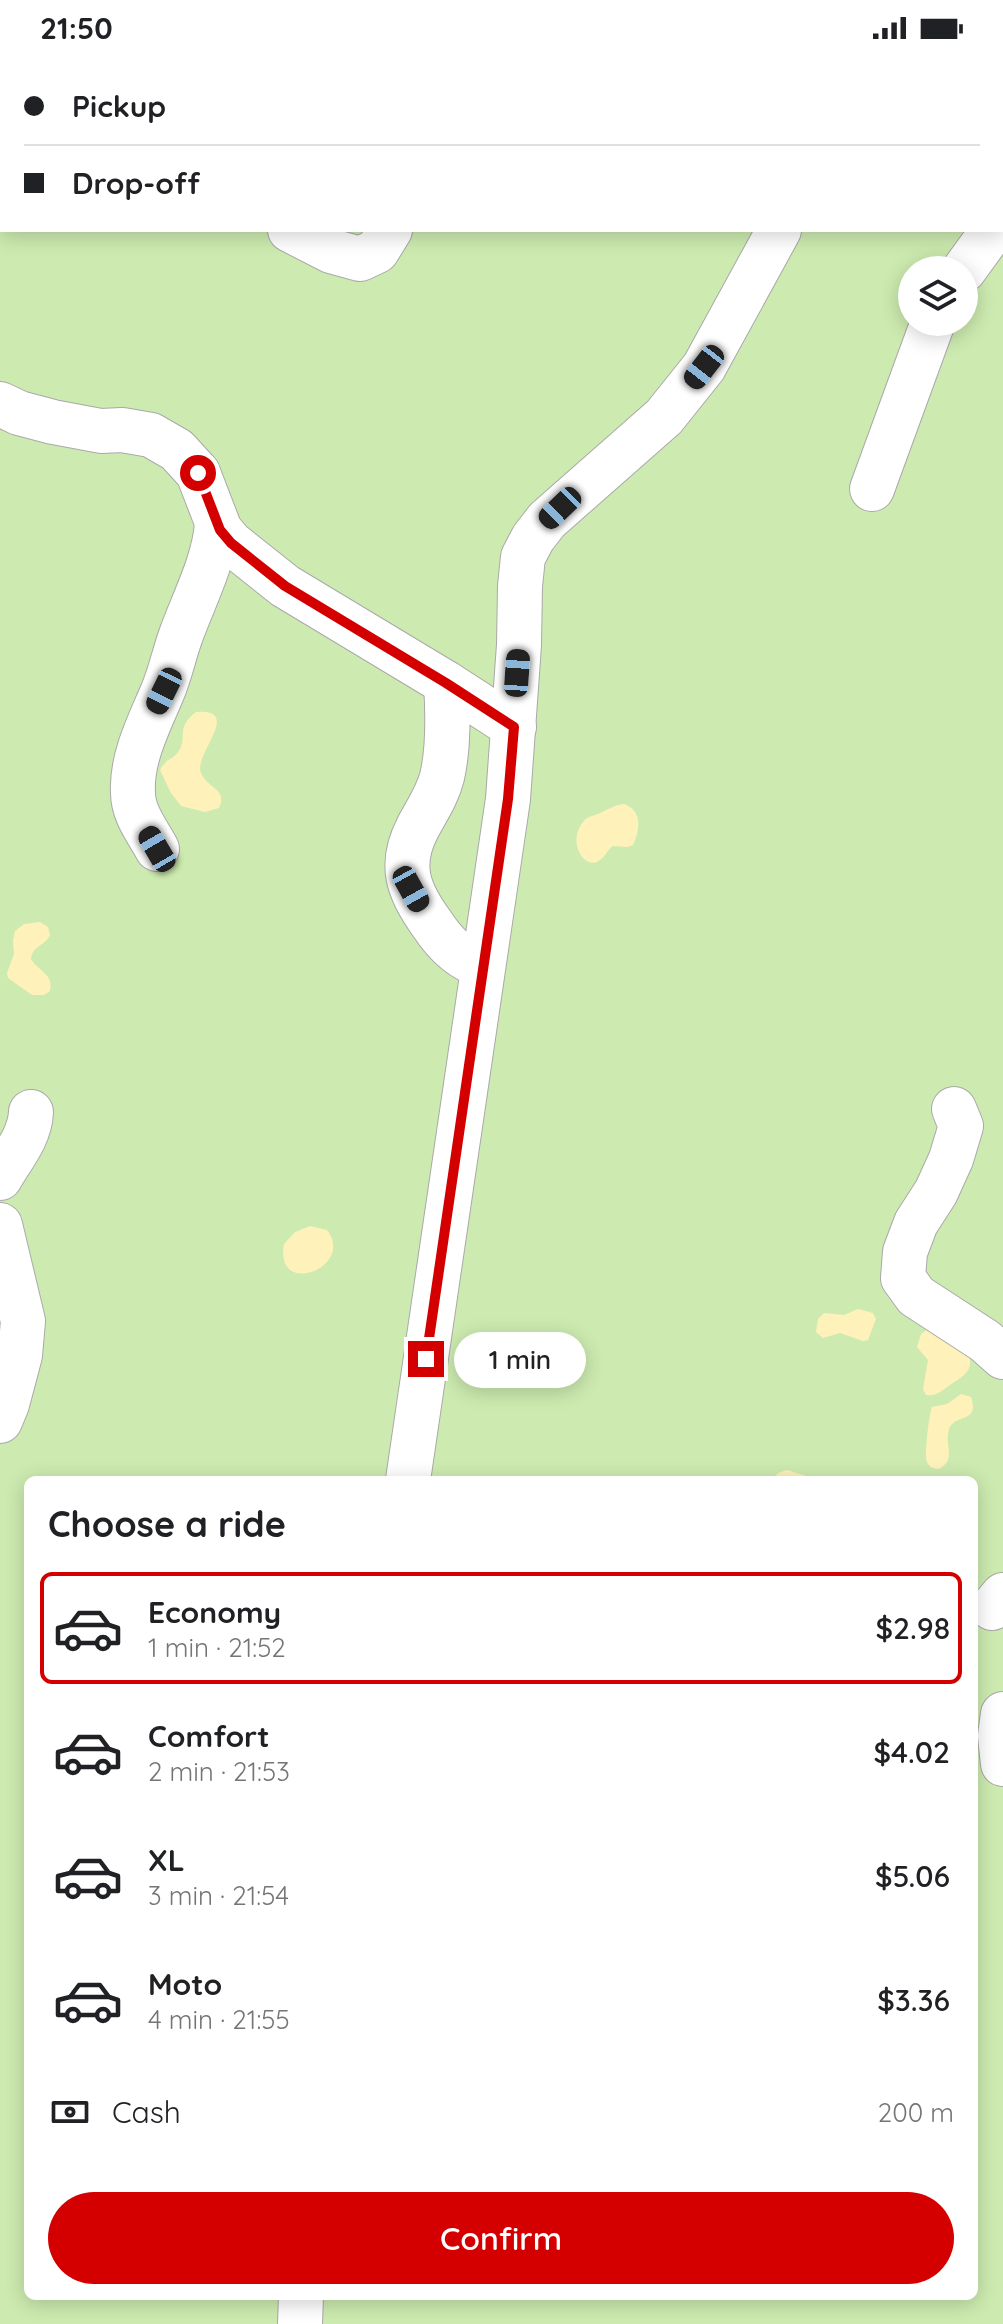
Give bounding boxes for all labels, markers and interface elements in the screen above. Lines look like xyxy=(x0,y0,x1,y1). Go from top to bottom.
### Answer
text: 21:50 xyxy=(40,9,113,47)
text: Pickup xyxy=(72,87,166,125)
text: Drop-off xyxy=(72,164,200,202)
map controls xyxy=(898,256,978,336)
button: layers xyxy=(898,256,978,336)
car xyxy=(680,341,728,393)
route start xyxy=(180,455,216,491)
car xyxy=(534,483,586,533)
car xyxy=(503,648,531,698)
car xyxy=(143,664,185,718)
car xyxy=(135,822,179,876)
car xyxy=(389,862,433,916)
callout: 1 min xyxy=(454,1331,586,1387)
route end xyxy=(408,1341,444,1377)
text: 1 min xyxy=(489,1343,551,1376)
text: Choose a ride xyxy=(48,1501,286,1546)
icon: car xyxy=(52,1592,124,1664)
text: Economy xyxy=(148,1593,281,1631)
text: $2.98 xyxy=(875,1609,950,1647)
text: 1 min · 21:52 xyxy=(148,1631,286,1664)
icon: car xyxy=(52,1716,124,1788)
text: Comfort xyxy=(148,1717,269,1755)
text: $4.02 xyxy=(873,1733,950,1771)
text: 2 min · 21:53 xyxy=(148,1755,290,1788)
icon: car xyxy=(52,1840,124,1912)
text: XL xyxy=(148,1841,185,1879)
text: $5.06 xyxy=(875,1857,950,1895)
text: 3 min · 21:54 xyxy=(148,1879,289,1912)
icon: car xyxy=(52,1964,124,2036)
text: Moto xyxy=(148,1965,222,2003)
text: $3.36 xyxy=(877,1981,950,2019)
text: 4 min · 21:55 xyxy=(148,2003,290,2036)
icon: cash xyxy=(48,2090,92,2134)
text: Cash xyxy=(112,2093,181,2131)
text: 200 m xyxy=(878,2096,954,2129)
button: Confirm xyxy=(48,2192,954,2284)

